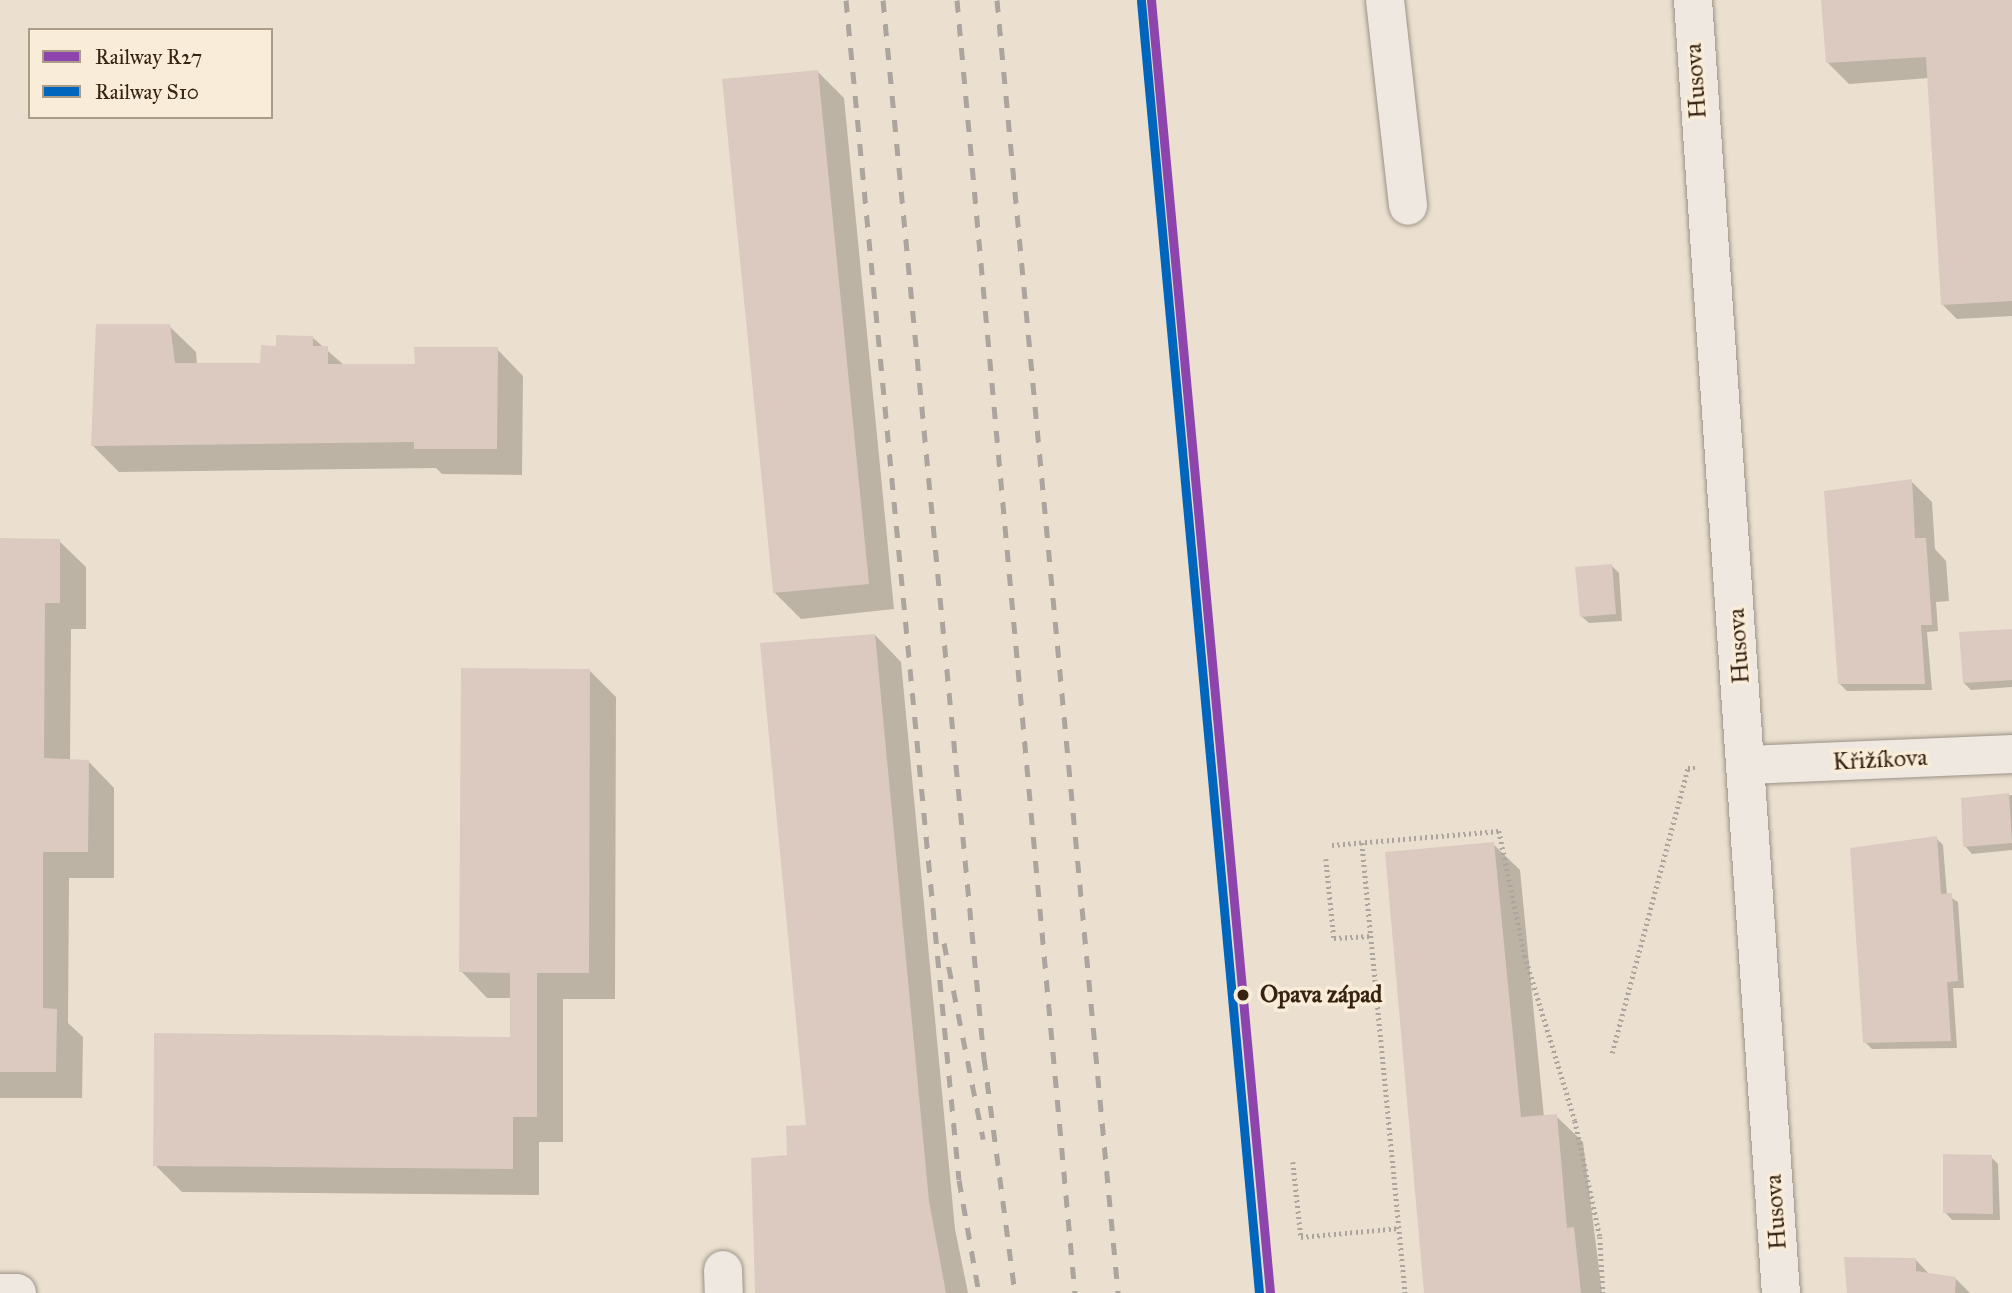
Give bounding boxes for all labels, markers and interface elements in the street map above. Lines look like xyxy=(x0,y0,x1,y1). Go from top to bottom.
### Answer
legend xyxy=(28,28,273,119)
street label: Husova xyxy=(1679,42,1713,120)
text: Railway R27 xyxy=(95,44,202,70)
text: Railway S10 xyxy=(95,79,199,105)
street label: Husova xyxy=(1722,607,1756,685)
street label: Křižíkova xyxy=(1832,743,1928,777)
place label: Opava západ xyxy=(1260,981,1382,1009)
marker: Opava západ xyxy=(1232,984,1254,1006)
street label: Husova xyxy=(1759,1173,1793,1251)

